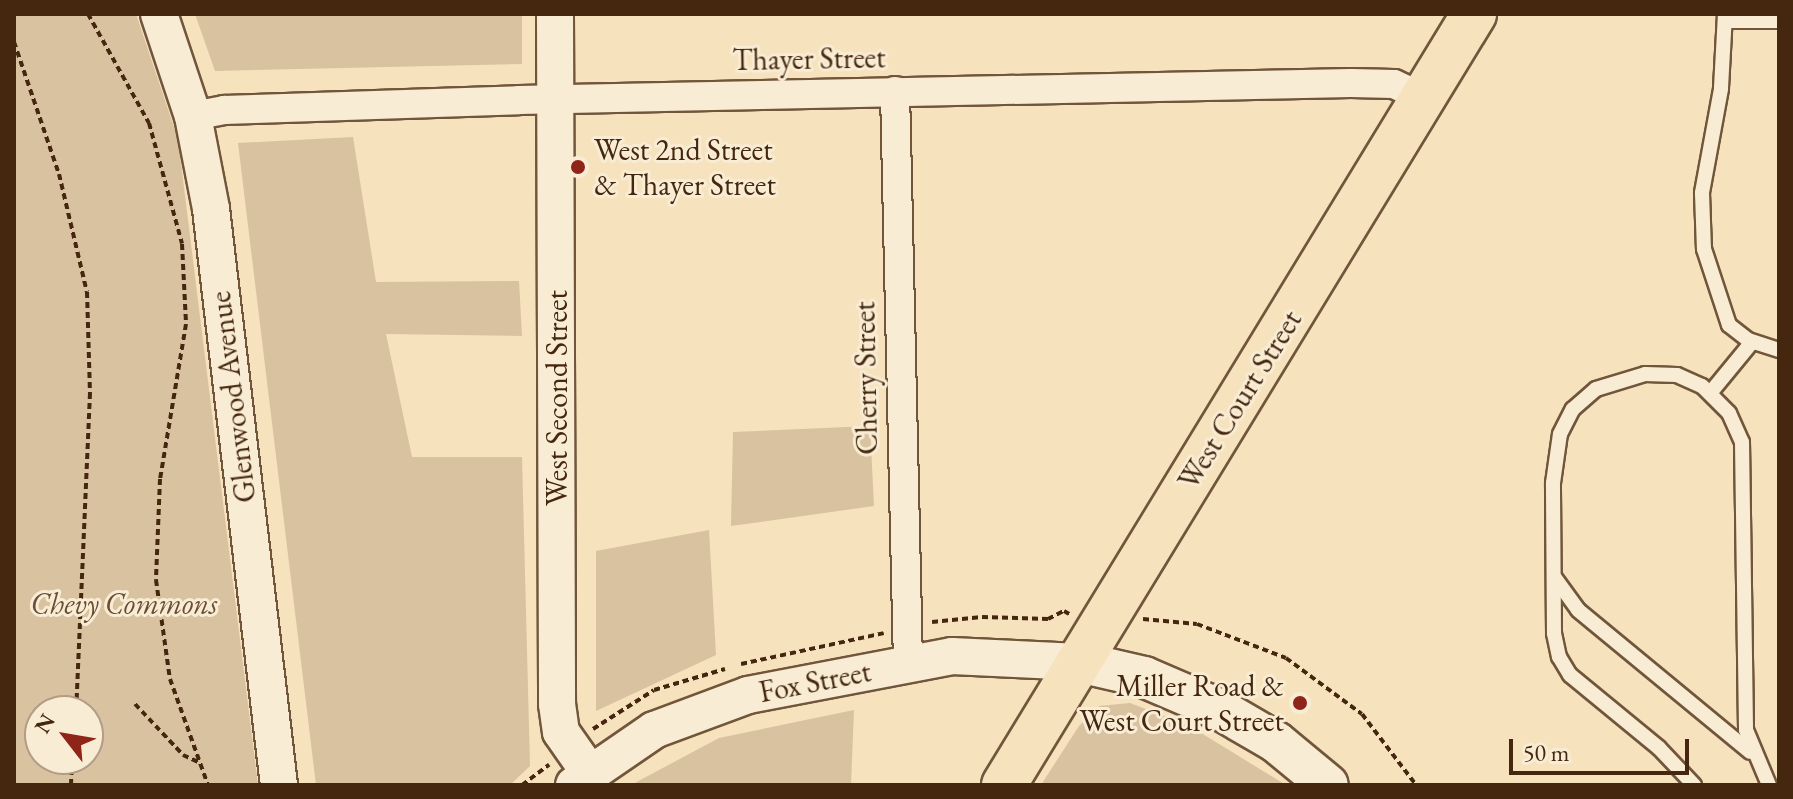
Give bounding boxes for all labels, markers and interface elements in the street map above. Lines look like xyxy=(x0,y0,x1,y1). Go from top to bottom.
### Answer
street label: Thayer Street xyxy=(732,40,886,78)
place label: West 2nd Street & Thayer Street xyxy=(594,132,776,202)
marker: West 2nd Street & Thayer Street xyxy=(569,158,587,176)
street label: Glenwood Avenue xyxy=(202,289,264,505)
street label: West Second Street xyxy=(539,290,575,506)
street label: Cherry Street xyxy=(847,301,885,455)
street label: West Court Street xyxy=(1171,304,1309,496)
park label: Chevy Commons xyxy=(31,586,217,622)
street label: Fox Street xyxy=(756,654,874,710)
place label: Miller Road & West Court Street xyxy=(1079,668,1284,738)
marker: Miller Road & West Court Street xyxy=(1291,694,1309,712)
north arrow xyxy=(24,695,104,775)
text: N xyxy=(28,708,62,739)
scale bar xyxy=(1513,723,1693,773)
text: 50 m xyxy=(1523,737,1570,768)

